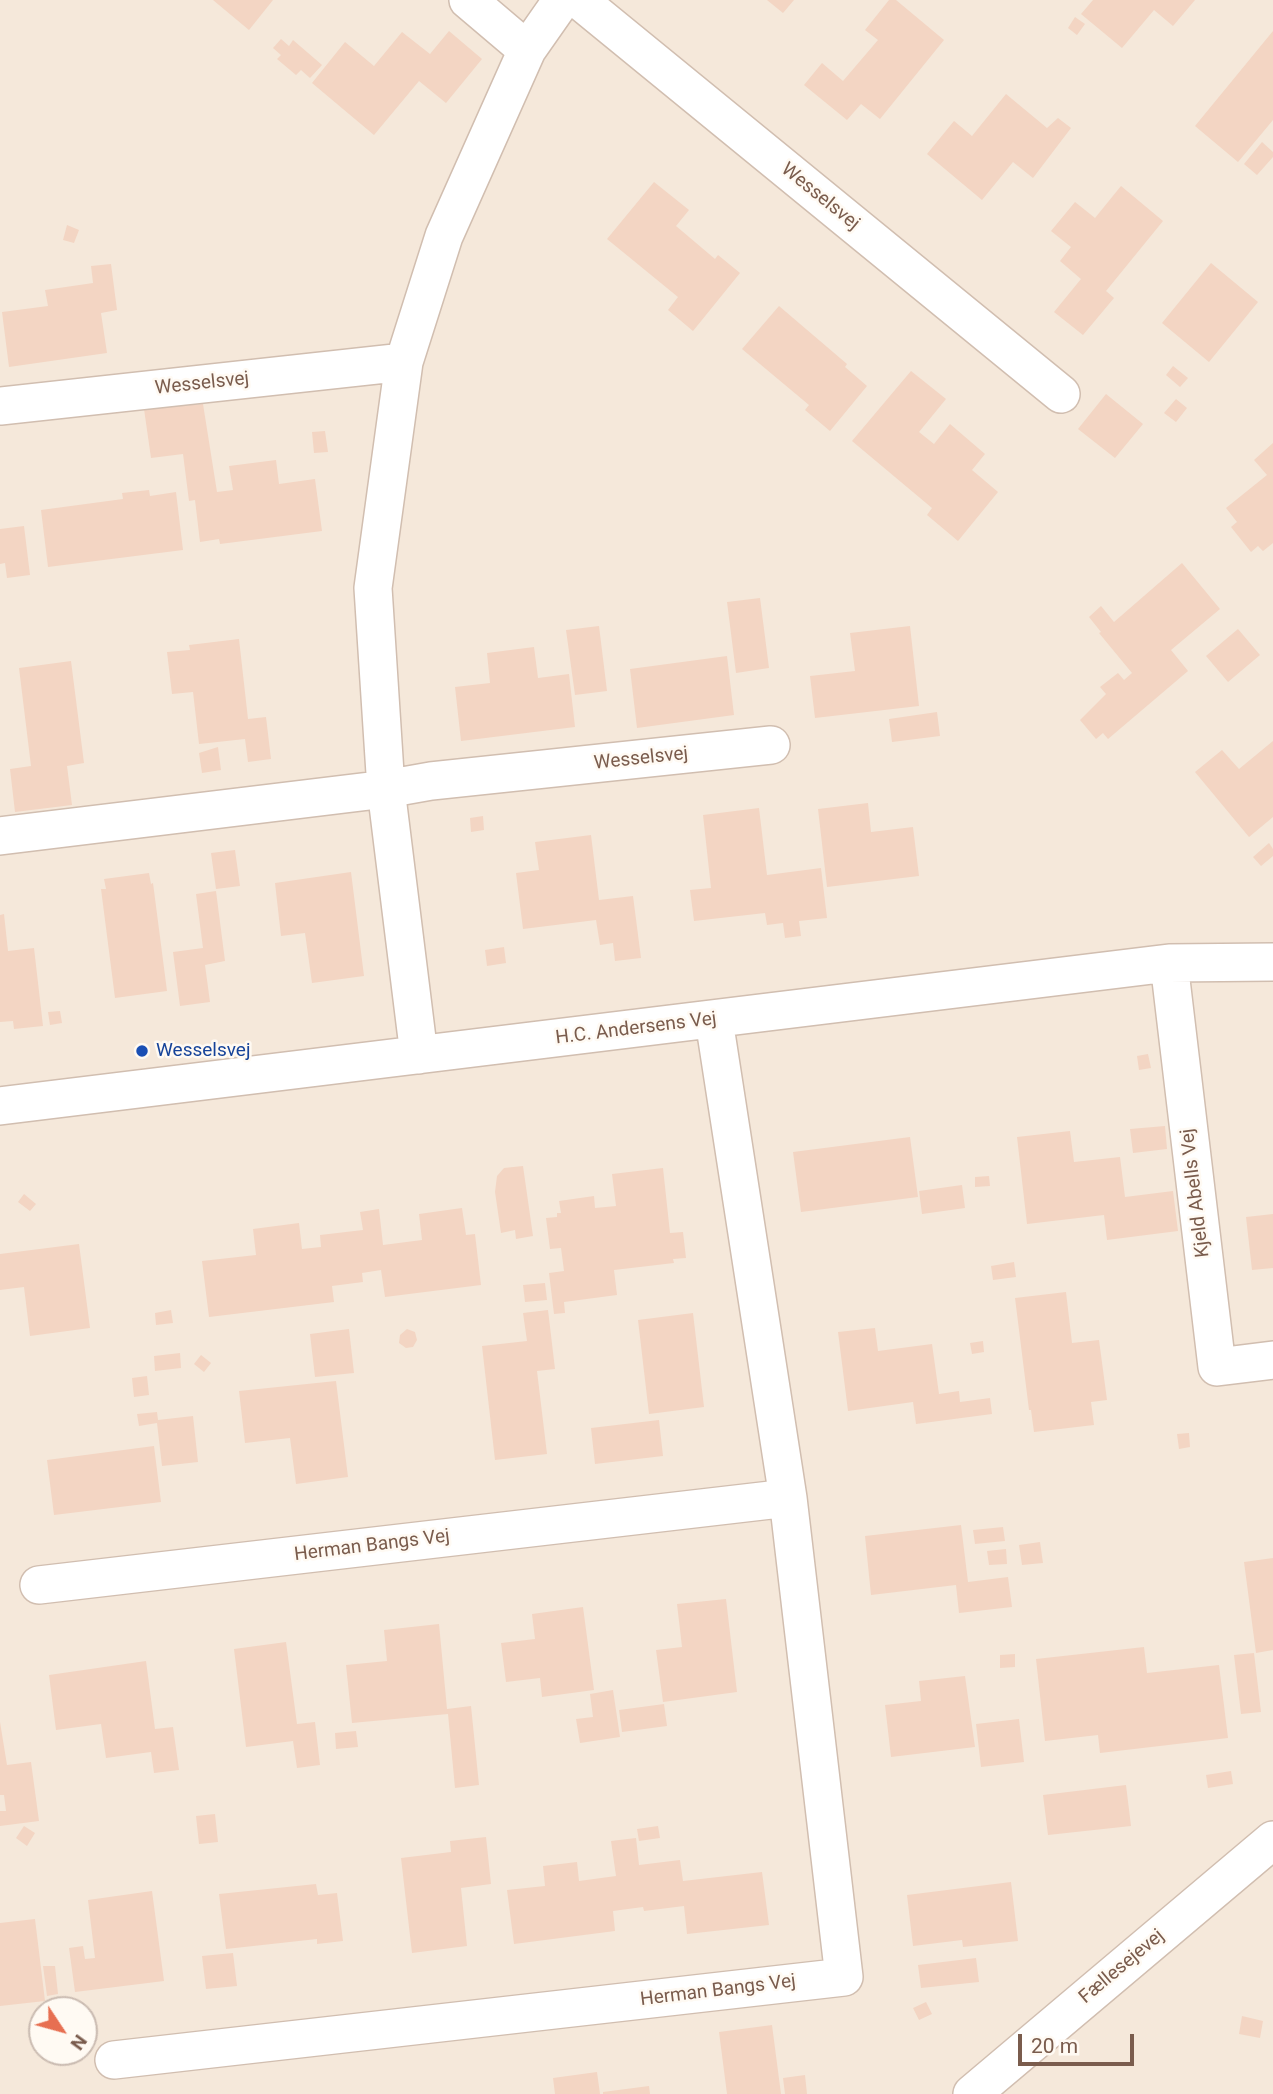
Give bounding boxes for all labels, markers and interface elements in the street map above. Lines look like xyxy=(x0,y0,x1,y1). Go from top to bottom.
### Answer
street label: Wesselsvej xyxy=(776,158,864,236)
street label: Wesselsvej xyxy=(154,368,250,400)
street label: Wesselsvej xyxy=(593,743,689,775)
street label: H.C. Andersens Vej xyxy=(554,1008,718,1050)
place label: Wesselsvej xyxy=(156,1040,250,1062)
marker: Wesselsvej xyxy=(134,1043,150,1059)
street label: Kjeld Abells Vej xyxy=(1177,1127,1215,1259)
street label: Herman Bangs Vej xyxy=(293,1525,451,1567)
street label: Fællesejevej xyxy=(1075,1925,1169,2009)
street label: Herman Bangs Vej xyxy=(639,1970,797,2012)
north arrow xyxy=(28,1996,98,2066)
scale bar xyxy=(1021,2021,1136,2064)
text: N xyxy=(66,2030,92,2055)
text: 20 m xyxy=(1031,2034,1078,2058)

